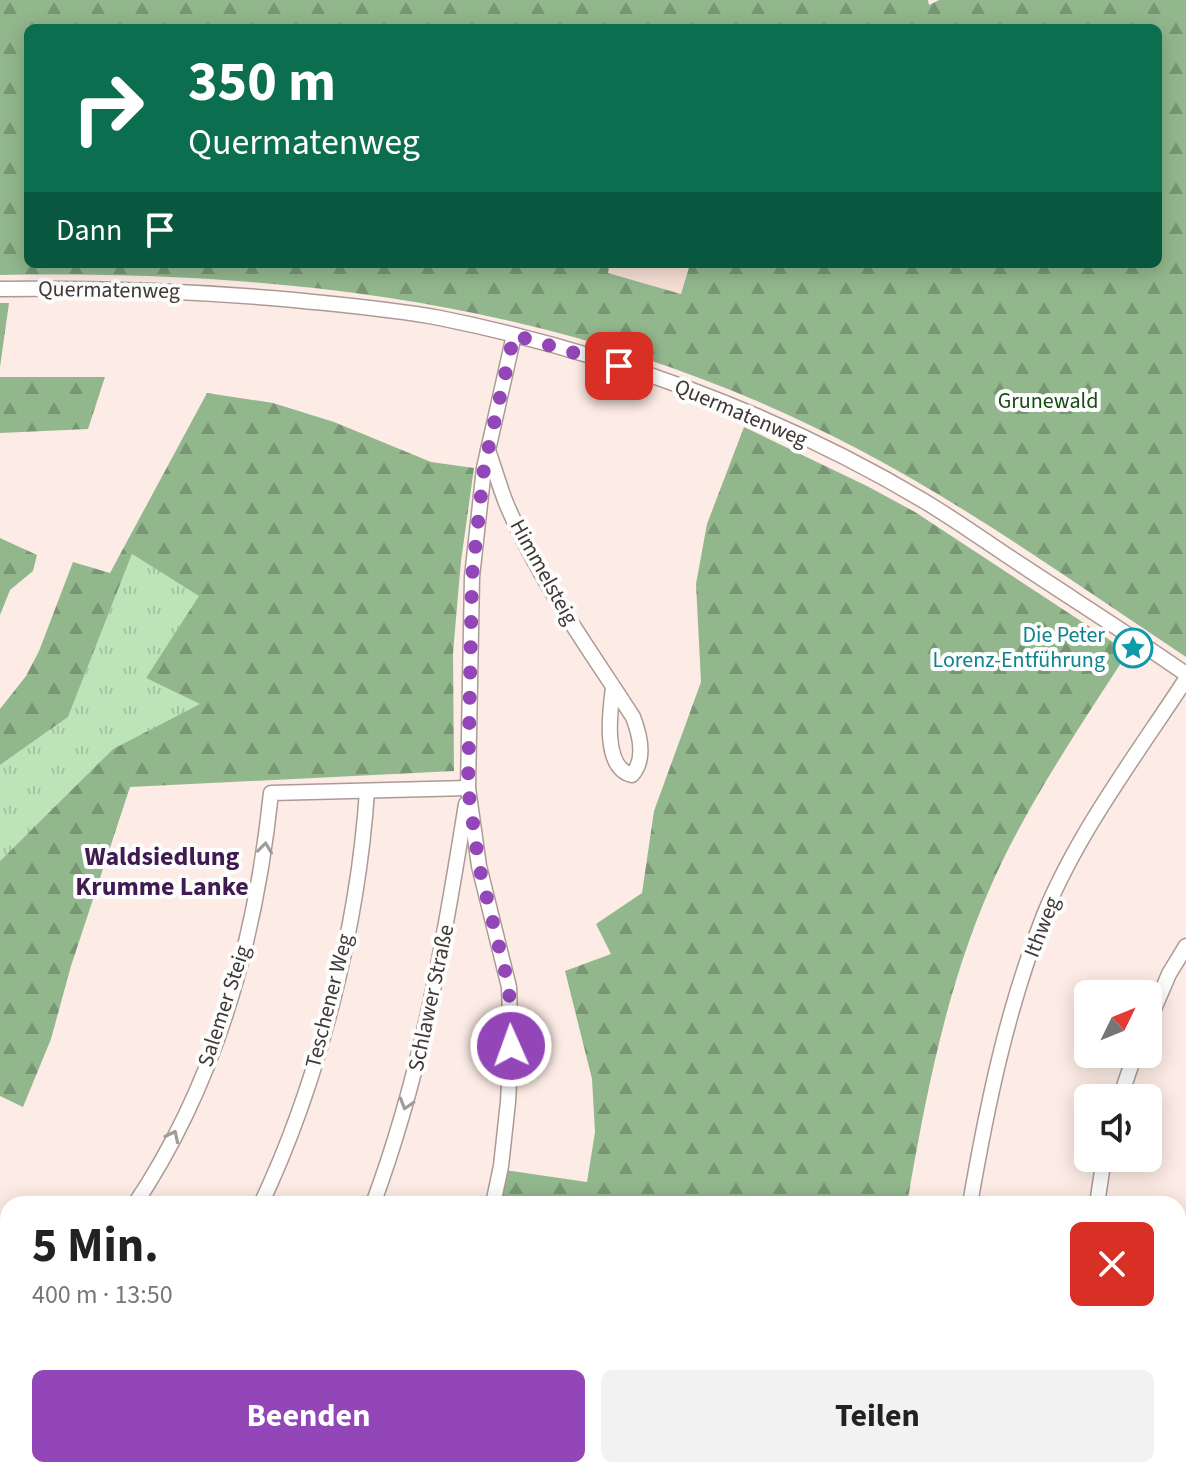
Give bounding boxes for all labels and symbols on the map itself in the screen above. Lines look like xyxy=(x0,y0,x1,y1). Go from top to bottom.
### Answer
street label: Quermatenweg xyxy=(38,273,180,307)
pin xyxy=(585,332,653,400)
street label: Quermatenweg xyxy=(670,371,812,455)
park label: Grunewald xyxy=(998,385,1098,417)
street label: Himmelsteig xyxy=(502,513,586,631)
place label: Die Peter Lorenz-Entführung xyxy=(932,619,1105,676)
place icon: Die Peter Lorenz-Entführung xyxy=(1112,627,1154,669)
district label: Waldsiedlung Krumme Lanke xyxy=(75,838,249,905)
one-way arrow xyxy=(256,841,273,855)
street label: Ithweg xyxy=(1016,892,1068,962)
street label: Schlawer Straße xyxy=(400,921,462,1074)
street label: Teschener Weg xyxy=(297,930,361,1072)
street label: Salemer Steig xyxy=(189,941,259,1071)
north arrow xyxy=(1074,980,1162,1068)
position arrow xyxy=(469,1004,553,1088)
one-way arrow xyxy=(399,1096,415,1110)
one-way arrow xyxy=(164,1130,179,1145)

